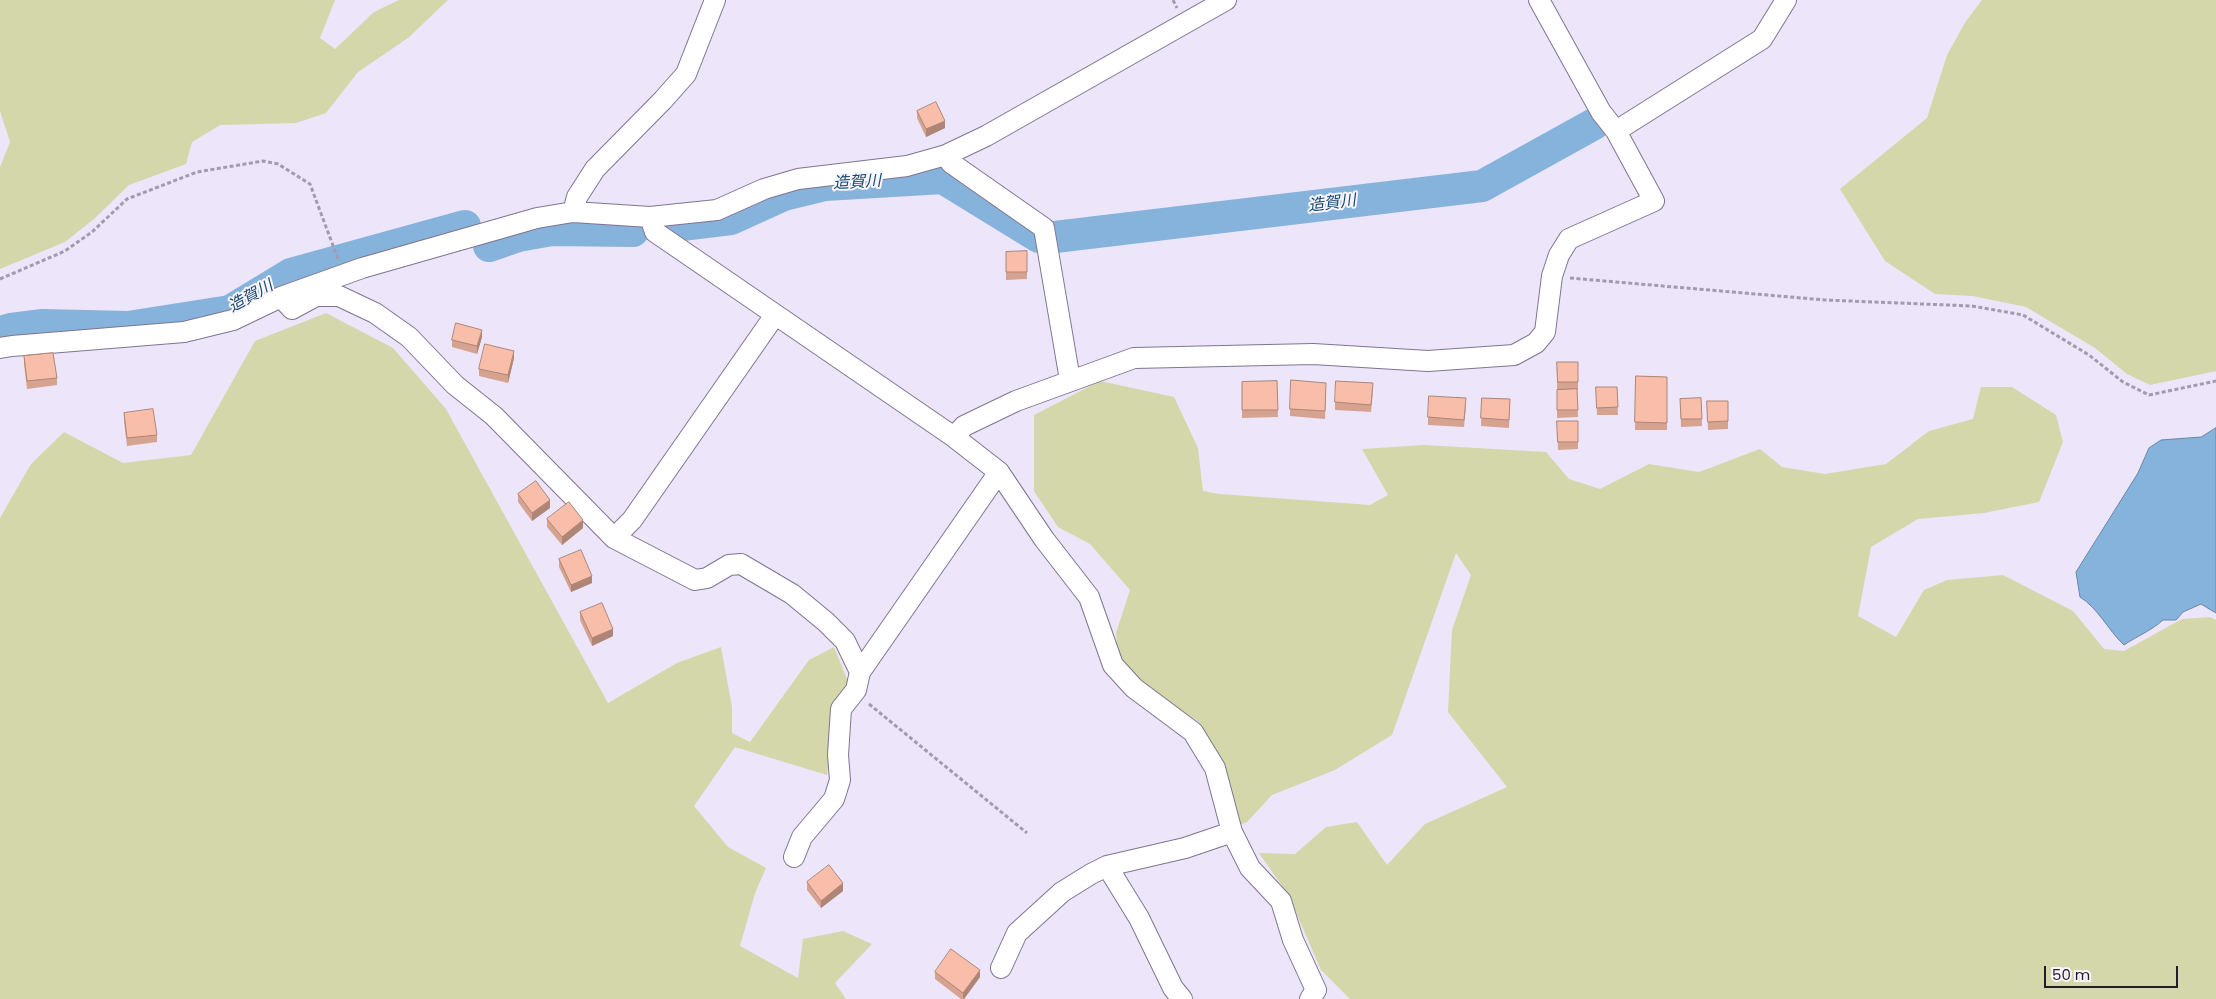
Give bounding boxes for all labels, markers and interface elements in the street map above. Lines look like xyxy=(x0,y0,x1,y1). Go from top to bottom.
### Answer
water label: 造賀川 xyxy=(833,172,881,194)
water label: 造賀川 xyxy=(1307,192,1357,216)
water label: 造賀川 xyxy=(225,277,277,317)
scale bar xyxy=(2046,956,2180,988)
text: 50 m xyxy=(2052,964,2090,985)

